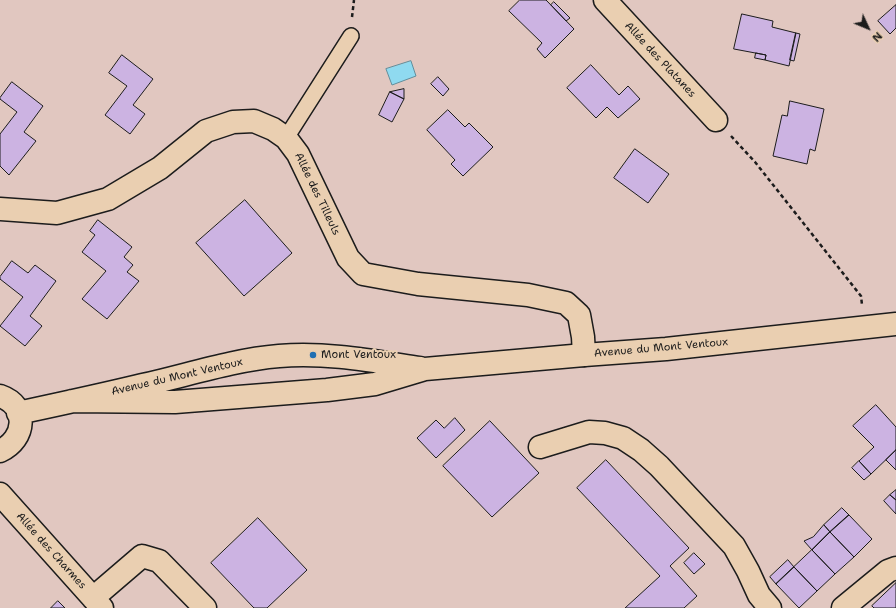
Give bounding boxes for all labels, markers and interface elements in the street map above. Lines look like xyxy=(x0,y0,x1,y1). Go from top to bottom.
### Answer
north arrow xyxy=(848,8,888,48)
street label: Allée des Platanes xyxy=(622,19,698,101)
text: N xyxy=(869,28,885,45)
street label: Allée des Tilleuls xyxy=(291,151,343,237)
street label: Avenue du Mont Ventoux xyxy=(594,336,728,360)
place label: Mont Ventoux xyxy=(321,348,396,362)
marker: Mont Ventoux xyxy=(308,350,318,360)
street label: Avenue du Mont Ventoux xyxy=(110,355,244,399)
street label: Allée des Charmes xyxy=(13,510,89,592)

